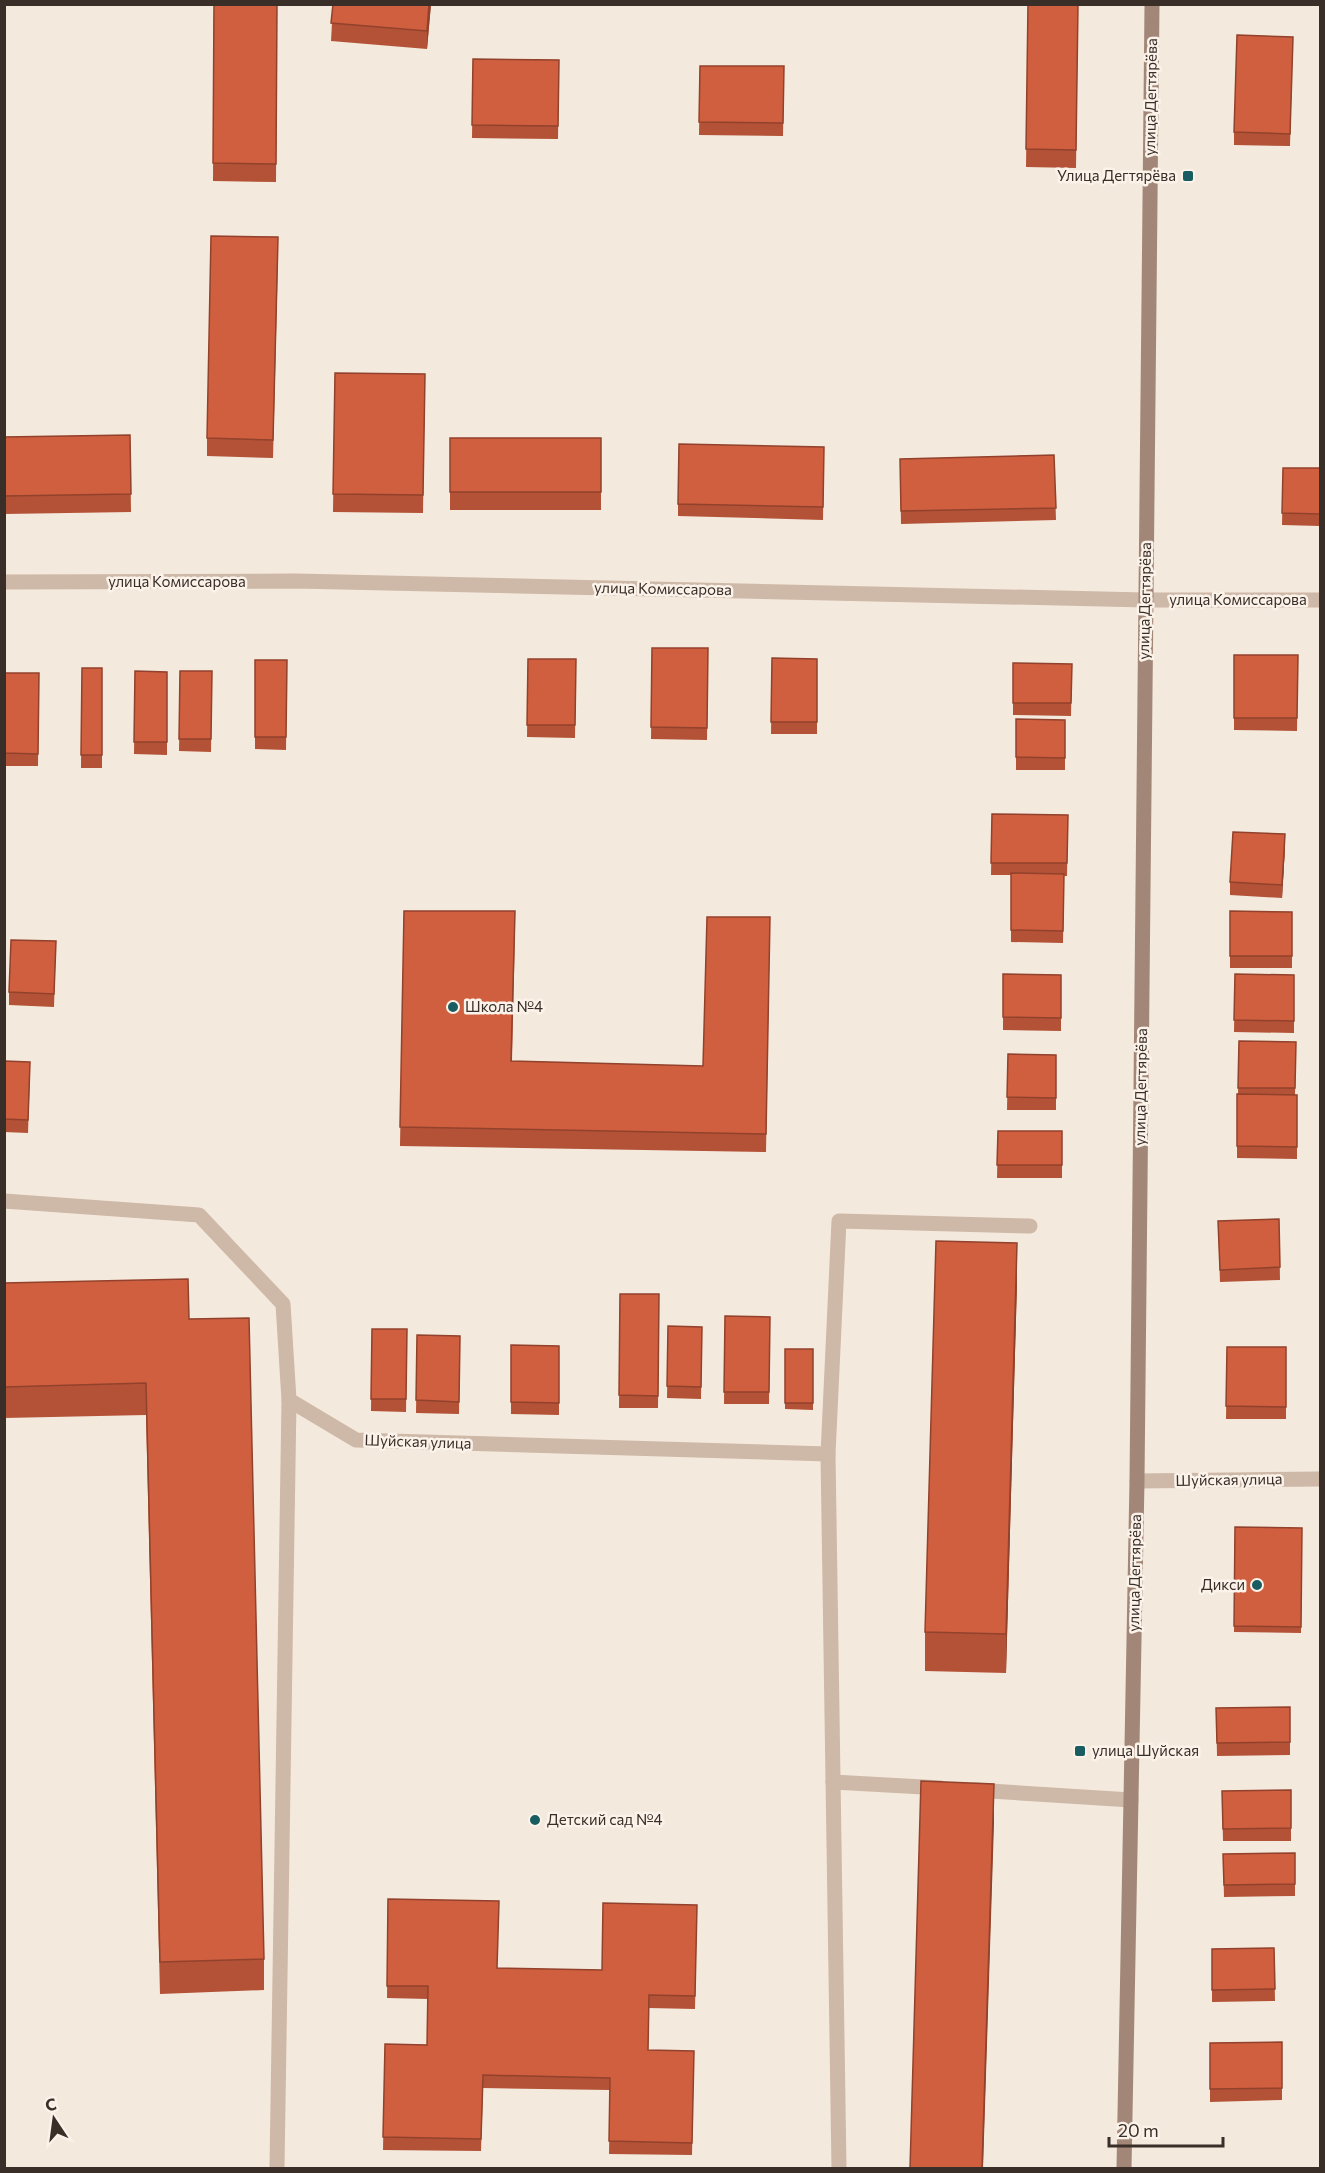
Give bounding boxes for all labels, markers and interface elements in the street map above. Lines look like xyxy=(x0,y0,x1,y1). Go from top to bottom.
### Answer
street label: улица Дегтярёва xyxy=(1140,38,1160,156)
place label: Улица Дегтярёва xyxy=(1057,166,1176,184)
marker: Улица Дегтярёва xyxy=(1181,169,1195,183)
street label: улица Дегтярёва xyxy=(1134,542,1154,660)
street label: улица Комиссарова xyxy=(108,572,246,590)
street label: улица Комиссарова xyxy=(594,578,732,598)
street label: улица Комиссарова xyxy=(1169,590,1307,608)
place label: Школа №4 xyxy=(465,997,543,1015)
marker: Школа №4 xyxy=(446,1000,460,1014)
street label: улица Дегтярёва xyxy=(1130,1028,1150,1146)
street label: Шуйская улица xyxy=(364,1430,472,1452)
street label: Шуйская улица xyxy=(1175,1469,1283,1489)
street label: улица Дегтярёва xyxy=(1124,1514,1144,1632)
place label: Дикси xyxy=(1201,1575,1245,1593)
marker: Дикси xyxy=(1250,1578,1264,1592)
place label: улица Шуйская xyxy=(1092,1741,1199,1759)
marker: улица Шуйская xyxy=(1073,1744,1087,1758)
place label: Детский сад №4 xyxy=(547,1810,663,1828)
marker: Детский сад №4 xyxy=(528,1813,542,1827)
north arrow xyxy=(24,2089,84,2149)
text: С xyxy=(43,2093,58,2114)
scale bar xyxy=(1109,2110,1223,2148)
text: 20 m xyxy=(1118,2119,1159,2141)

